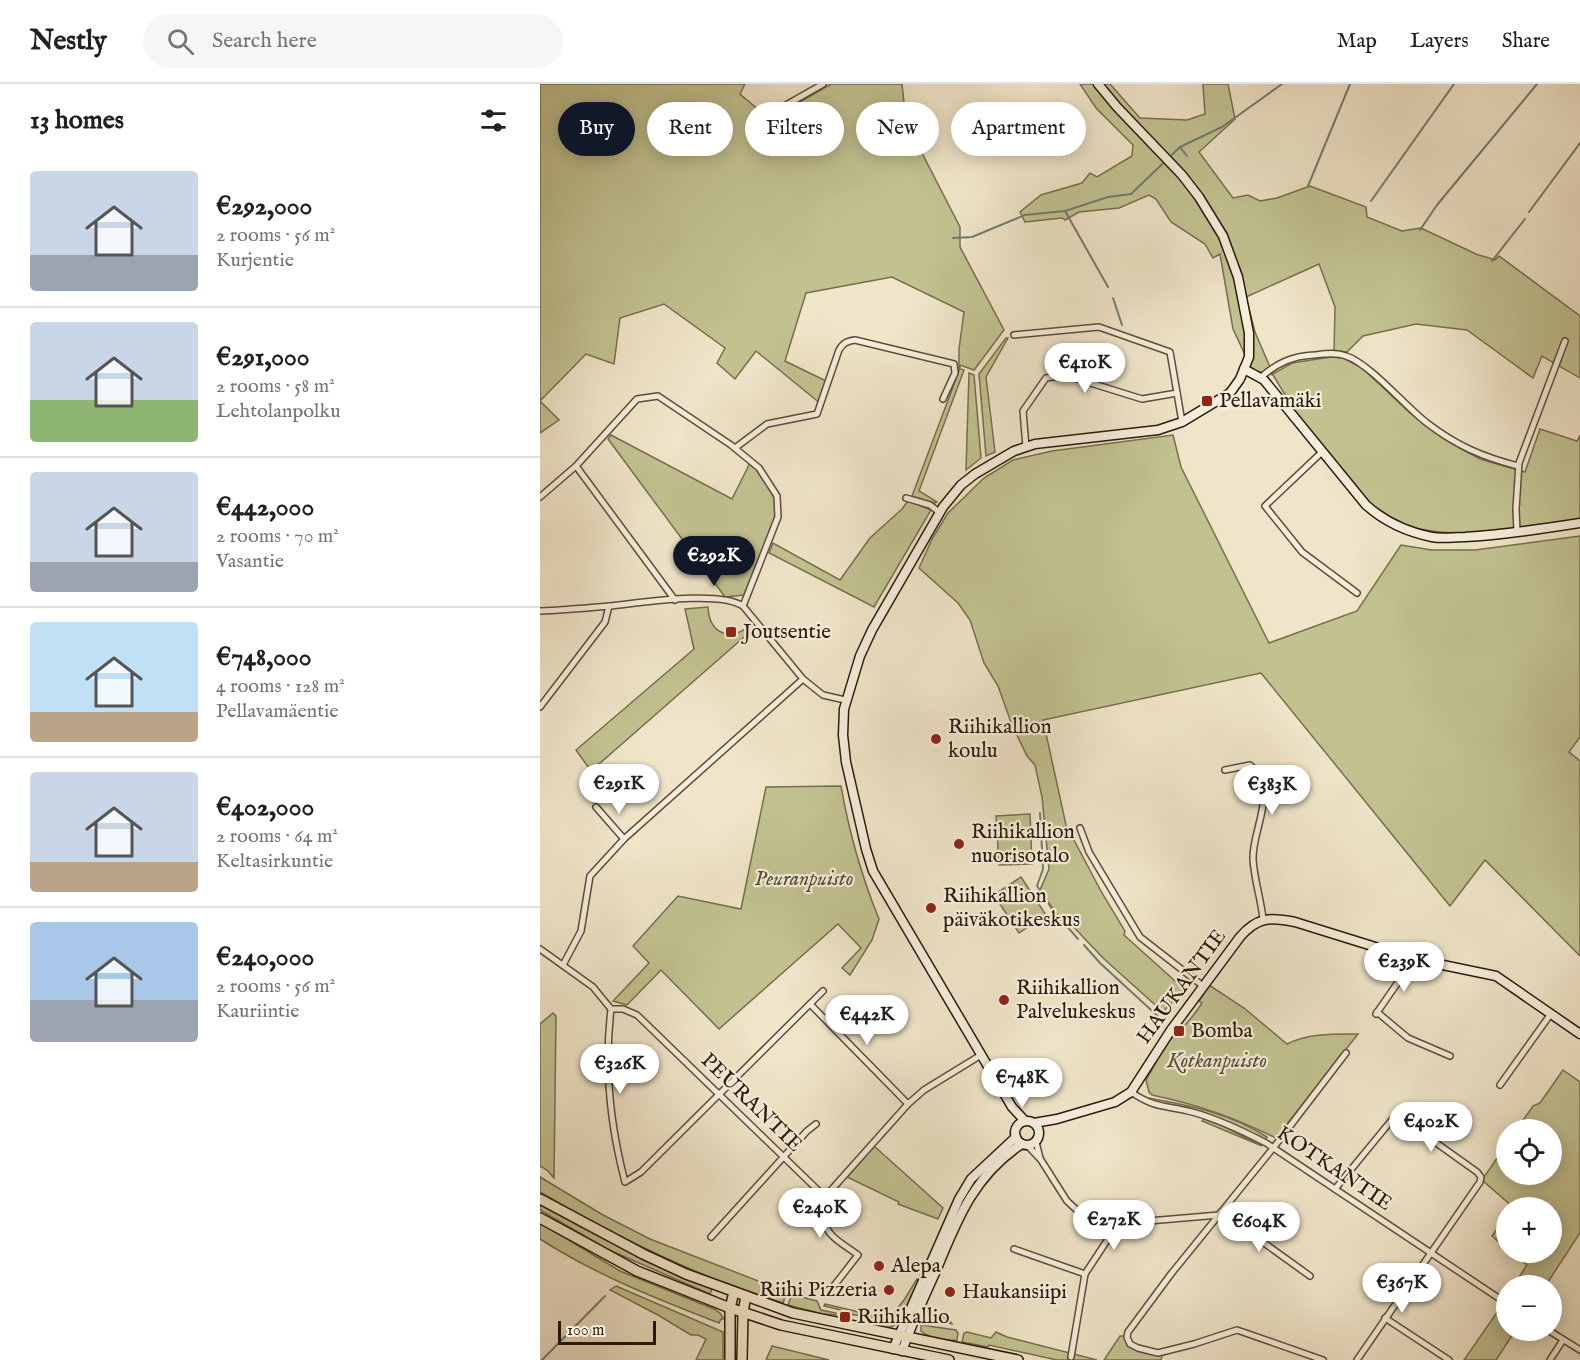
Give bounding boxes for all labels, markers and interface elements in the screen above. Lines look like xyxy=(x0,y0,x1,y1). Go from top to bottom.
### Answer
search box xyxy=(143,14,563,68)
text: Nestly xyxy=(30,24,107,59)
icon: search xyxy=(164,25,197,58)
text: Search here xyxy=(212,27,317,55)
text: Map xyxy=(1337,28,1377,55)
text: Layers xyxy=(1410,28,1469,55)
text: Share xyxy=(1502,28,1550,55)
chip: Buy xyxy=(558,102,635,156)
chip: Rent xyxy=(647,102,733,156)
chip: Filters xyxy=(745,102,844,156)
chip: New xyxy=(856,102,939,156)
chip: Apartment xyxy=(951,102,1086,156)
text: 13 homes xyxy=(30,104,124,137)
icon: filters xyxy=(477,104,510,137)
text: €292,000 xyxy=(216,190,312,223)
icon: home xyxy=(78,195,150,267)
text: 2 rooms · 56 m² xyxy=(216,223,335,248)
text: Kurjentie xyxy=(216,248,294,273)
text: €291,000 xyxy=(216,341,310,374)
pin: €410K xyxy=(1043,343,1127,394)
icon: home xyxy=(78,346,150,418)
text: €410K xyxy=(1058,350,1112,375)
text: 2 rooms · 58 m² xyxy=(216,374,335,399)
place label: Pellavamäki xyxy=(1219,388,1321,415)
marker: Pellavamäki xyxy=(1200,394,1214,408)
text: Lehtolanpolku xyxy=(216,399,341,424)
text: €442,000 xyxy=(216,491,314,524)
icon: home xyxy=(78,496,150,568)
text: 2 rooms · 70 m² xyxy=(216,524,339,549)
pin: €292K xyxy=(672,536,756,587)
text: €292K xyxy=(687,543,741,568)
text: Vasantie xyxy=(216,549,284,574)
place label: Joutsentie xyxy=(741,619,831,646)
marker: Joutsentie xyxy=(724,625,738,639)
text: €748,000 xyxy=(216,641,312,674)
icon: home xyxy=(78,646,150,718)
text: 4 rooms · 128 m² xyxy=(216,674,345,699)
text: Pellavamäentie xyxy=(216,699,338,724)
place label: Riihikallion koulu xyxy=(948,714,1052,765)
marker: Riihikallion koulu xyxy=(929,732,943,746)
pin: €291K xyxy=(577,764,661,815)
pin: €383K xyxy=(1230,765,1314,816)
text: €291K xyxy=(593,771,645,796)
text: €383K xyxy=(1248,772,1296,797)
text: €402,000 xyxy=(216,791,314,824)
icon: home xyxy=(78,796,150,868)
place label: Riihikallion nuorisotalo xyxy=(971,819,1075,870)
text: 2 rooms · 64 m² xyxy=(216,824,338,849)
marker: Riihikallion nuorisotalo xyxy=(952,837,966,851)
text: Keltasirkuntie xyxy=(216,849,333,874)
park label: Peuranpuisto xyxy=(755,866,853,893)
place label: Riihikallion päiväkotikeskus xyxy=(943,883,1080,934)
marker: Riihikallion päiväkotikeskus xyxy=(924,901,938,915)
street label: HAUKANTIE xyxy=(1131,924,1233,1050)
text: €240,000 xyxy=(216,941,314,974)
pin: €239K xyxy=(1362,942,1446,993)
icon: home xyxy=(78,946,150,1018)
text: €239K xyxy=(1378,949,1430,974)
text: 2 rooms · 56 m² xyxy=(216,974,335,999)
place label: Riihikallion Palvelukeskus xyxy=(1016,975,1136,1026)
marker: Riihikallion Palvelukeskus xyxy=(997,993,1011,1007)
pin: €442K xyxy=(825,995,909,1046)
text: Kauriintie xyxy=(216,999,299,1024)
text: €442K xyxy=(839,1002,895,1027)
place label: Bomba xyxy=(1191,1018,1254,1045)
marker: Bomba xyxy=(1172,1024,1186,1038)
pin: €326K xyxy=(578,1044,662,1095)
street label: PEURANTIE xyxy=(694,1048,808,1158)
park label: Kotkanpuisto xyxy=(1166,1048,1267,1075)
text: €326K xyxy=(594,1051,646,1076)
pin: €748K xyxy=(980,1058,1064,1109)
text: €748K xyxy=(995,1065,1049,1090)
pin: €402K xyxy=(1389,1102,1473,1153)
text: €402K xyxy=(1403,1109,1459,1134)
map controls xyxy=(1496,1119,1562,1341)
button: locate xyxy=(1496,1119,1562,1185)
street label: KOTKANTIE xyxy=(1271,1120,1397,1218)
pin: €240K xyxy=(778,1188,862,1239)
text: €240K xyxy=(792,1195,848,1220)
button: + xyxy=(1496,1197,1562,1263)
pin: €272K xyxy=(1072,1200,1156,1251)
pin: €604K xyxy=(1217,1202,1301,1253)
text: €272K xyxy=(1087,1207,1141,1232)
text: €604K xyxy=(1232,1209,1286,1234)
place label: Alepa xyxy=(890,1253,942,1280)
marker: Alepa xyxy=(872,1259,886,1273)
pin: €367K xyxy=(1360,1263,1444,1314)
text: €367K xyxy=(1376,1270,1428,1295)
button: − xyxy=(1496,1275,1562,1341)
place label: Riihi Pizzeria xyxy=(759,1277,878,1304)
place label: Haukansiipi xyxy=(962,1279,1067,1306)
marker: Riihi Pizzeria xyxy=(882,1283,896,1297)
marker: Haukansiipi xyxy=(943,1285,957,1299)
place label: Riihikallio xyxy=(857,1304,950,1331)
marker: Riihikallio xyxy=(838,1310,852,1324)
scale bar xyxy=(558,1318,656,1346)
text: 100 m xyxy=(567,1321,604,1341)

